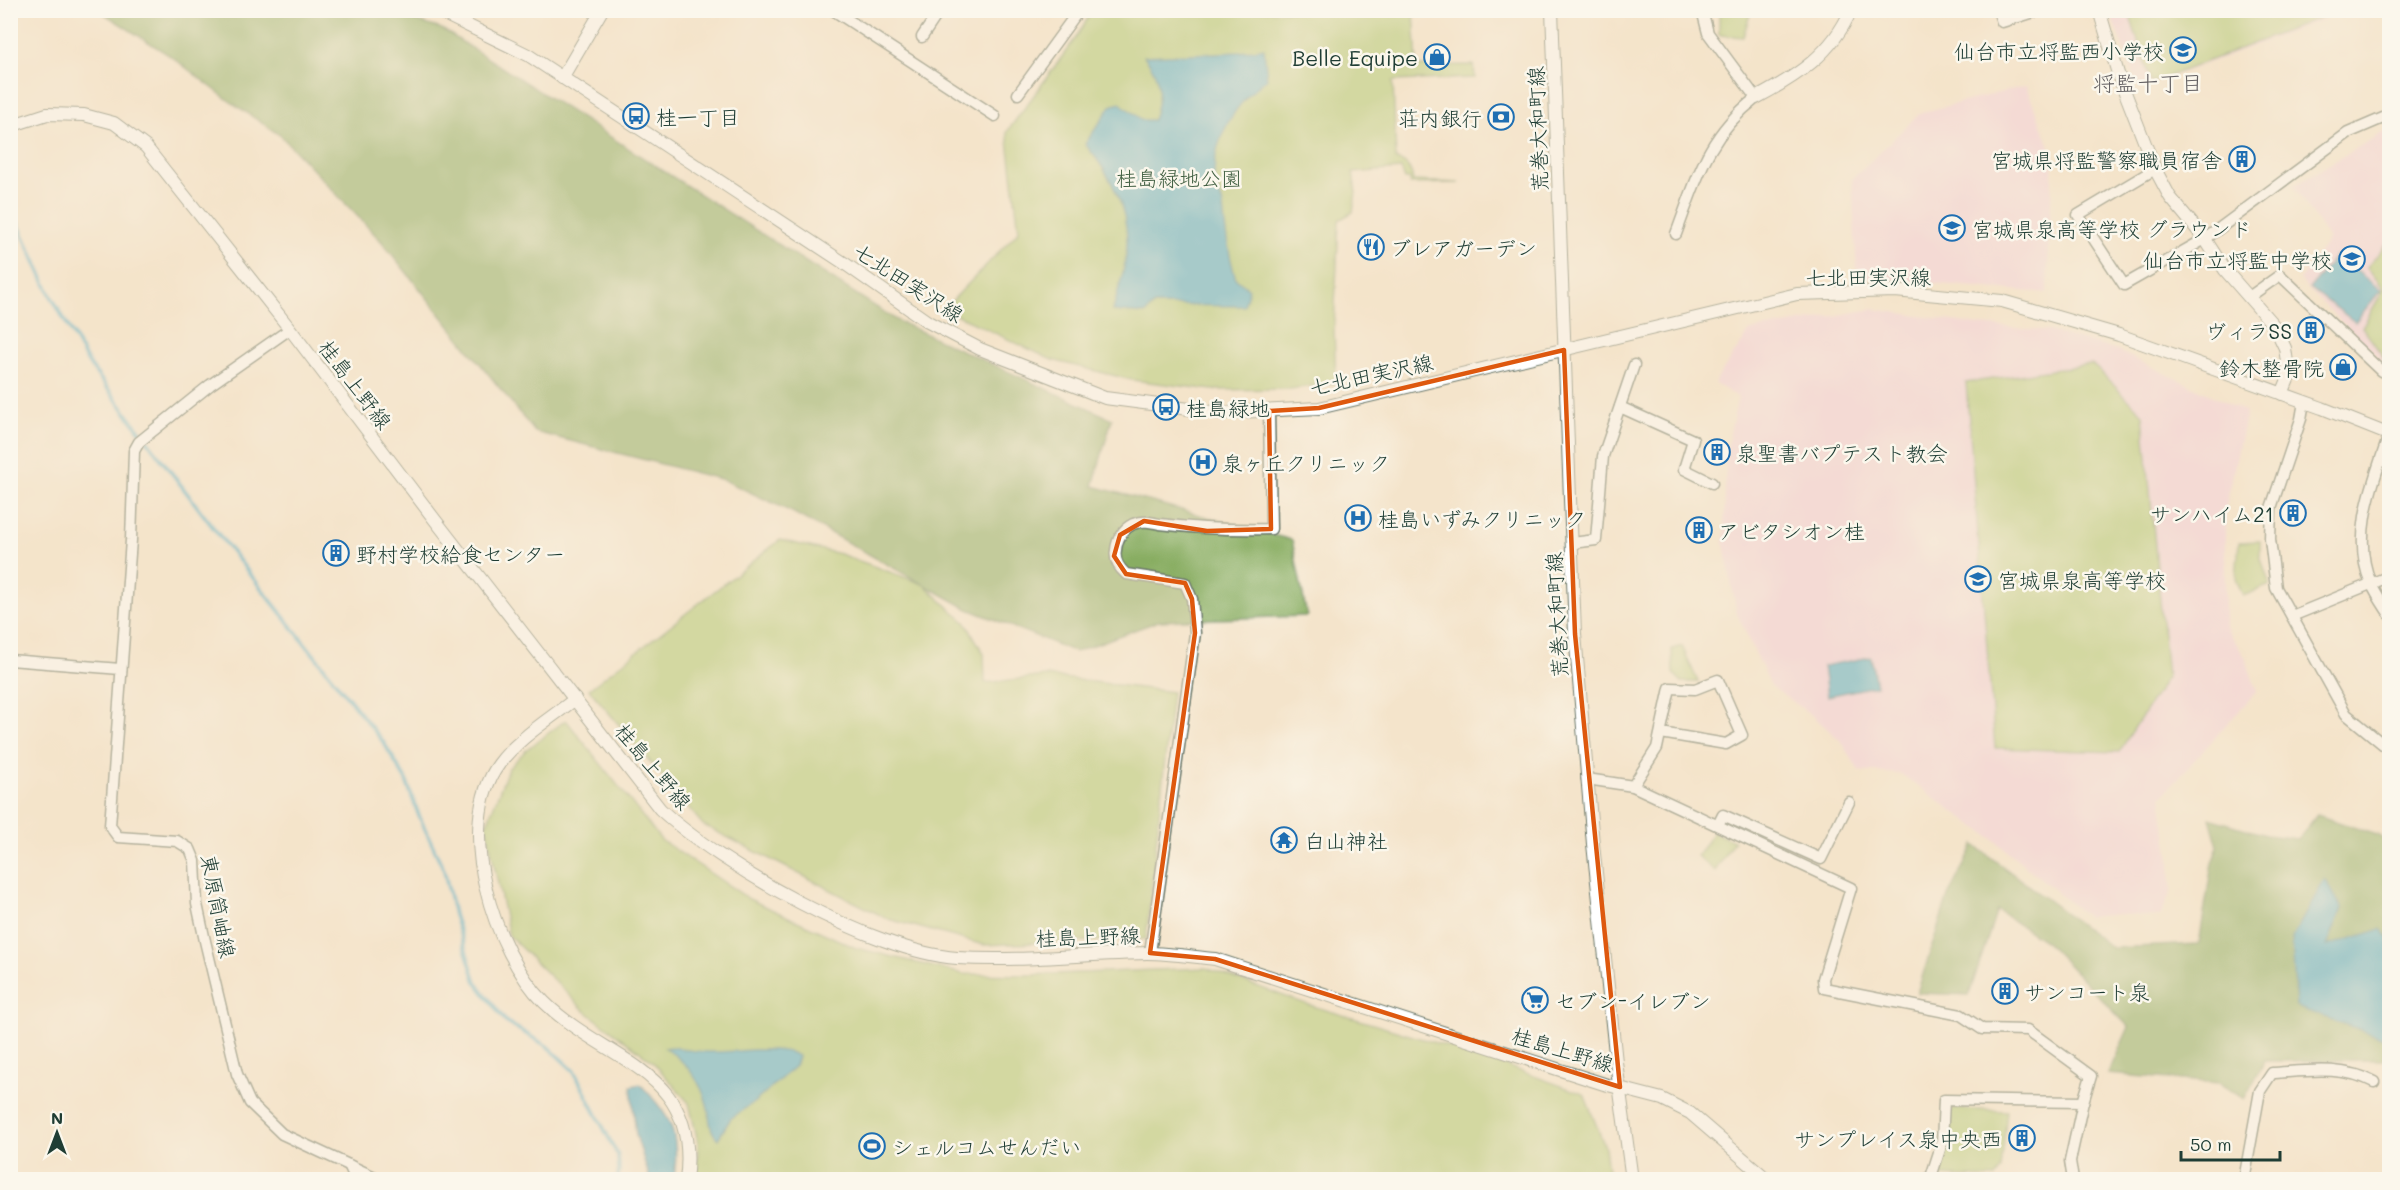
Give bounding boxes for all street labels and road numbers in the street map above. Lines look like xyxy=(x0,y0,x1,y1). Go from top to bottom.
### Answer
street label: 荒巻大和町線 xyxy=(1521,66,1553,192)
street label: 七北田実沢線 xyxy=(849,236,969,328)
street label: 七北田実沢線 xyxy=(1805,263,1931,290)
street label: 桂島上野線 xyxy=(314,334,398,434)
street label: 七北田実沢線 xyxy=(1307,348,1435,400)
street label: 荒巻大和町線 xyxy=(1539,551,1573,679)
street label: 桂島上野線 xyxy=(610,717,698,815)
street label: 東原筒岫線 xyxy=(196,852,242,960)
street label: 桂島上野線 xyxy=(1035,921,1141,951)
street label: 桂島上野線 xyxy=(1509,1021,1617,1077)

